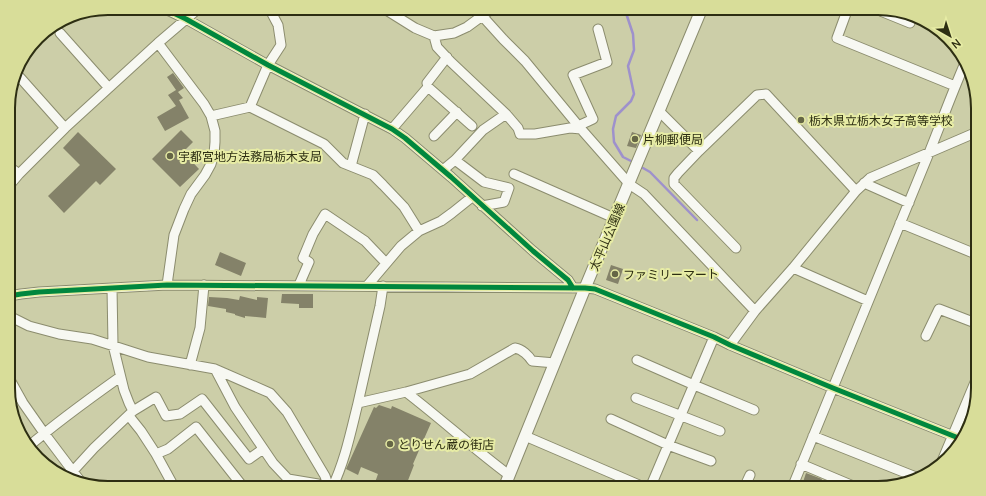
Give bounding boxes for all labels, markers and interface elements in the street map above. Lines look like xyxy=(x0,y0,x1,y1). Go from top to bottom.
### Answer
north arrow xyxy=(930,16,970,56)
text: N xyxy=(949,36,964,53)
place label: 栃木県立栃木女子高等学校 xyxy=(809,112,953,129)
marker: 栃木県立栃木女子高等学校 xyxy=(796,115,806,125)
place label: 片柳郵便局 xyxy=(643,131,703,148)
marker: 片柳郵便局 xyxy=(630,134,640,144)
place label: 宇都宮地方法務局栃木支局 xyxy=(178,148,322,165)
marker: 宇都宮地方法務局栃木支局 xyxy=(165,151,175,161)
street label: 太平山公園線 xyxy=(585,201,629,273)
place label: ファミリーマート xyxy=(623,266,719,283)
marker: ファミリーマート xyxy=(610,269,620,279)
place label: とりせん蔵の街店 xyxy=(398,436,494,453)
marker: とりせん蔵の街店 xyxy=(385,439,395,449)

